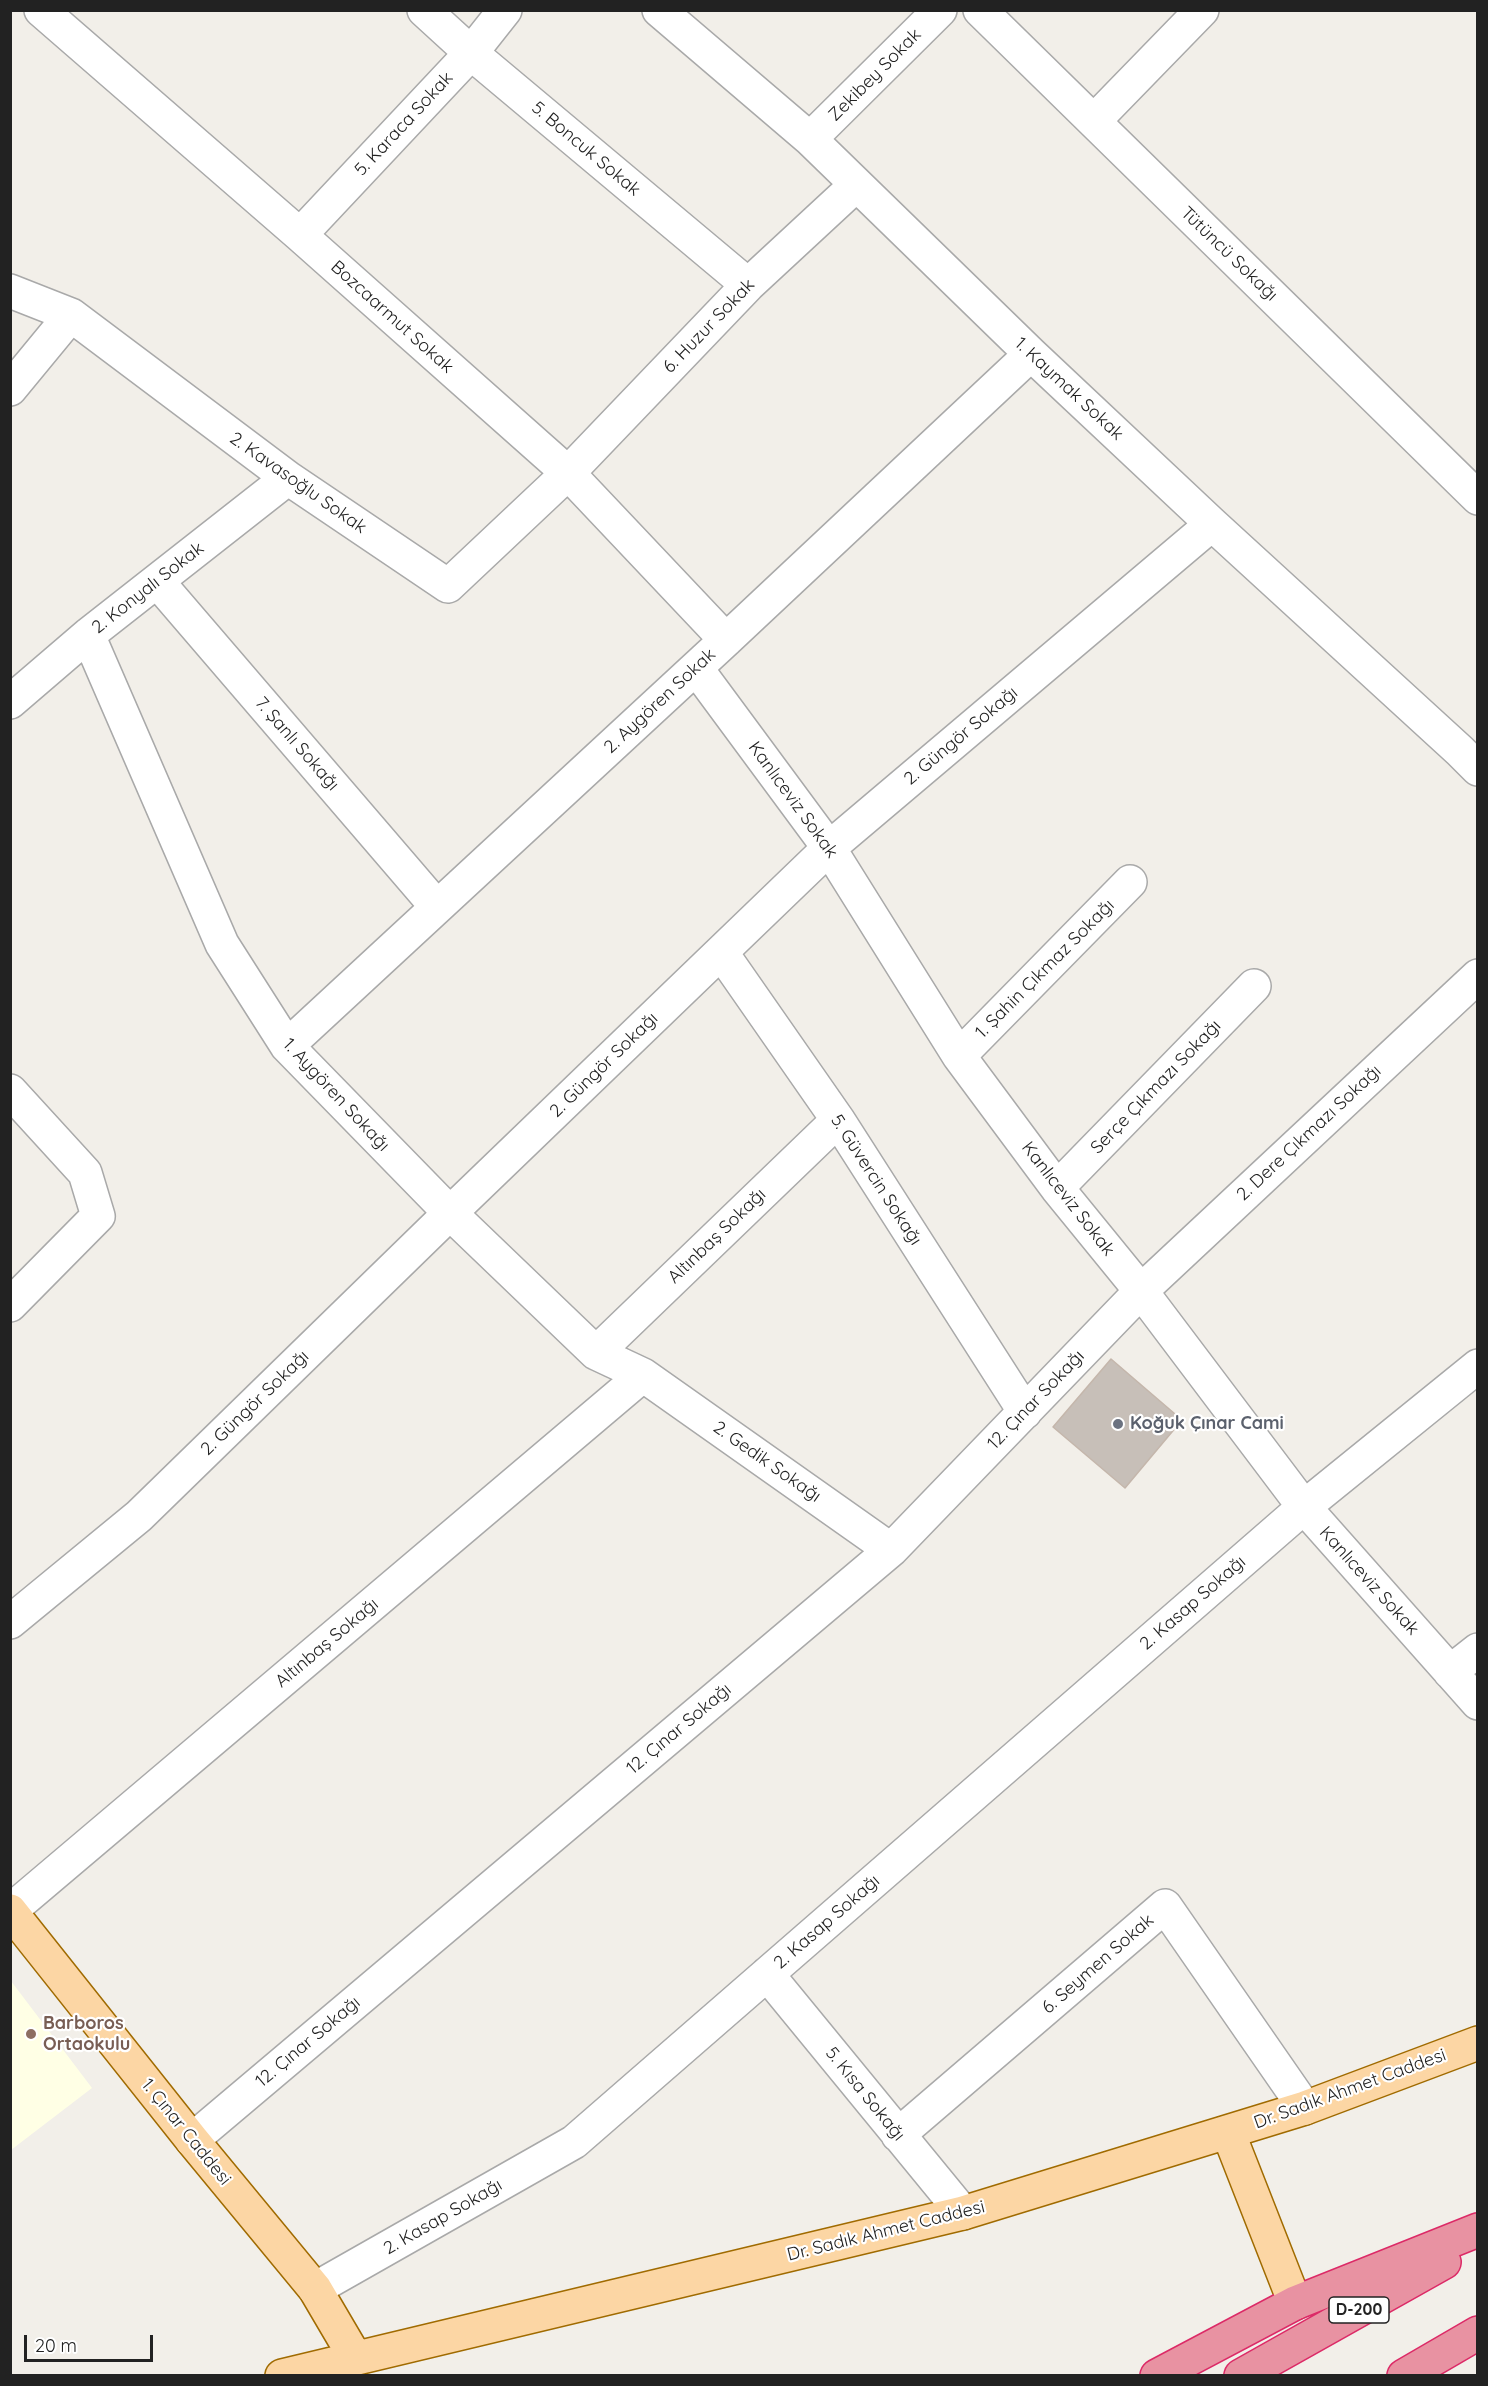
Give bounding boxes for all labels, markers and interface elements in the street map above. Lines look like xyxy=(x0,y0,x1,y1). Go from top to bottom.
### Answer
street label: Zekibey Sokak xyxy=(824,24,926,126)
street label: 5. Karaca Sokak xyxy=(350,67,458,181)
street label: 5. Boncuk Sokak xyxy=(527,97,645,201)
street label: Tütüncü Sokağı xyxy=(1176,202,1282,306)
street label: Bozcaarmut Sokak xyxy=(326,256,458,378)
street label: 6. Huzur Sokak xyxy=(659,274,759,378)
street label: 1. Kaymak Sokak xyxy=(1010,333,1128,445)
street label: 2. Kavasoğlu Sokak xyxy=(225,428,371,538)
street label: 2. Konyalı Sokak xyxy=(88,538,208,638)
street label: 2. Aygören Sokak xyxy=(600,644,720,758)
street label: 2. Güngör Sokağı xyxy=(900,682,1022,790)
street label: 7. Şanlı Sokağı xyxy=(250,693,344,795)
street label: Kanlıceviz Sokak xyxy=(743,737,843,863)
street label: 1. Şahin Çıkmaz Sokağı xyxy=(971,895,1119,1043)
street label: 2. Güngör Sokağı xyxy=(546,1008,662,1122)
street label: Serçe Çıkmazı Sokağı xyxy=(1086,1015,1226,1159)
street label: 1. Aygören Sokağı xyxy=(278,1034,394,1156)
street label: 2. Dere Çıkmazı Sokağı xyxy=(1232,1060,1386,1206)
street label: 5. Güvercin Sokağı xyxy=(826,1111,926,1249)
street label: Kanlıceviz Sokak xyxy=(1017,1138,1119,1260)
street label: Altınbaş Sokağı xyxy=(664,1184,770,1288)
street label: 2. Güngör Sokağı xyxy=(197,1346,313,1460)
street label: 12. Çınar Sokağı xyxy=(983,1346,1089,1454)
place label: Koğuk Çınar Cami xyxy=(1130,1413,1284,1435)
street label: 2. Gedik Sokağı xyxy=(709,1417,825,1507)
marker: Koğuk Çınar Cami xyxy=(1111,1417,1125,1431)
street label: Kanlıceviz Sokak xyxy=(1315,1522,1423,1640)
street label: 2. Kasap Sokağı xyxy=(1136,1551,1250,1655)
street label: Altınbaş Sokağı xyxy=(271,1594,383,1692)
street label: 12. Çınar Sokağı xyxy=(622,1679,736,1779)
street label: 2. Kasap Sokağı xyxy=(770,1870,884,1974)
street label: 6. Seymen Sokak xyxy=(1038,1910,1158,2018)
street label: 12. Çınar Sokağı xyxy=(251,1992,365,2092)
place label: Barboros Ortaokulu xyxy=(43,2013,130,2056)
marker: Barboros Ortaokulu xyxy=(24,2027,38,2041)
street label: 5. Kısa Sokağı xyxy=(821,2043,909,2145)
street label: Dr. Sadık Ahmet Caddesi xyxy=(1251,2044,1449,2134)
street label: 1. Çınar Caddesi xyxy=(137,2074,235,2190)
street label: 2. Kasap Sokağı xyxy=(380,2174,506,2260)
street label: Dr. Sadık Ahmet Caddesi xyxy=(785,2196,987,2266)
road number: D-200 xyxy=(1329,2297,1389,2323)
scale bar xyxy=(27,2323,156,2361)
text: 20 m xyxy=(35,2334,77,2357)

